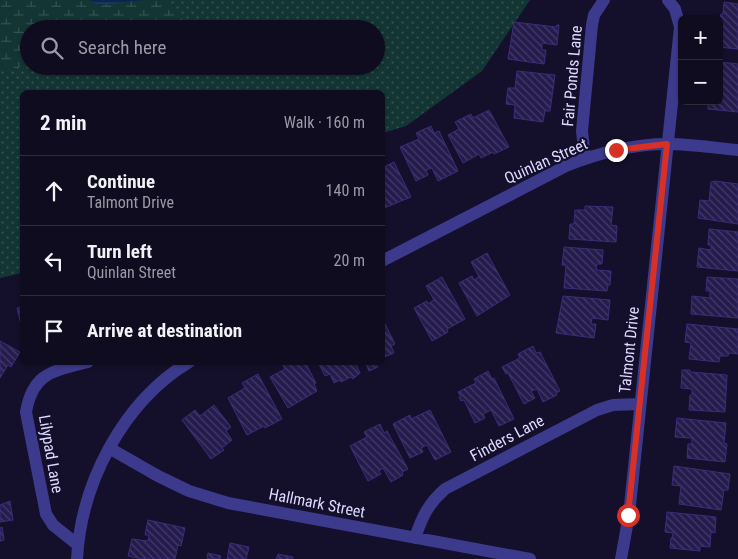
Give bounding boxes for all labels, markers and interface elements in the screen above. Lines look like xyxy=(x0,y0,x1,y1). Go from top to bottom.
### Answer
map controls xyxy=(678,15,723,105)
button: + xyxy=(678,15,723,60)
search box xyxy=(20,20,385,75)
street label: Fair Ponds Lane xyxy=(558,25,586,127)
icon: search xyxy=(38,34,66,62)
text: Search here xyxy=(78,36,166,59)
button: − xyxy=(678,60,723,105)
text: 2 min xyxy=(40,111,87,135)
text: Walk · 160 m xyxy=(284,113,365,132)
street label: Quinlan Street xyxy=(501,134,591,188)
route end xyxy=(605,139,628,162)
text: Continue xyxy=(87,170,155,193)
icon: ahead xyxy=(40,177,68,205)
text: 140 m xyxy=(326,181,365,200)
text: Talmont Drive xyxy=(87,193,174,212)
text: Turn left xyxy=(87,240,152,263)
icon: left xyxy=(40,247,68,275)
text: 20 m xyxy=(333,251,365,270)
text: Quinlan Street xyxy=(87,263,176,282)
street label: Talmont Drive xyxy=(615,306,643,394)
icon: arrive xyxy=(40,317,68,345)
text: Arrive at destination xyxy=(87,319,242,342)
street label: Finders Lane xyxy=(467,411,547,465)
street label: Lilypad Lane xyxy=(35,413,67,495)
street label: Hallmark Street xyxy=(267,484,367,522)
route start xyxy=(617,504,640,527)

